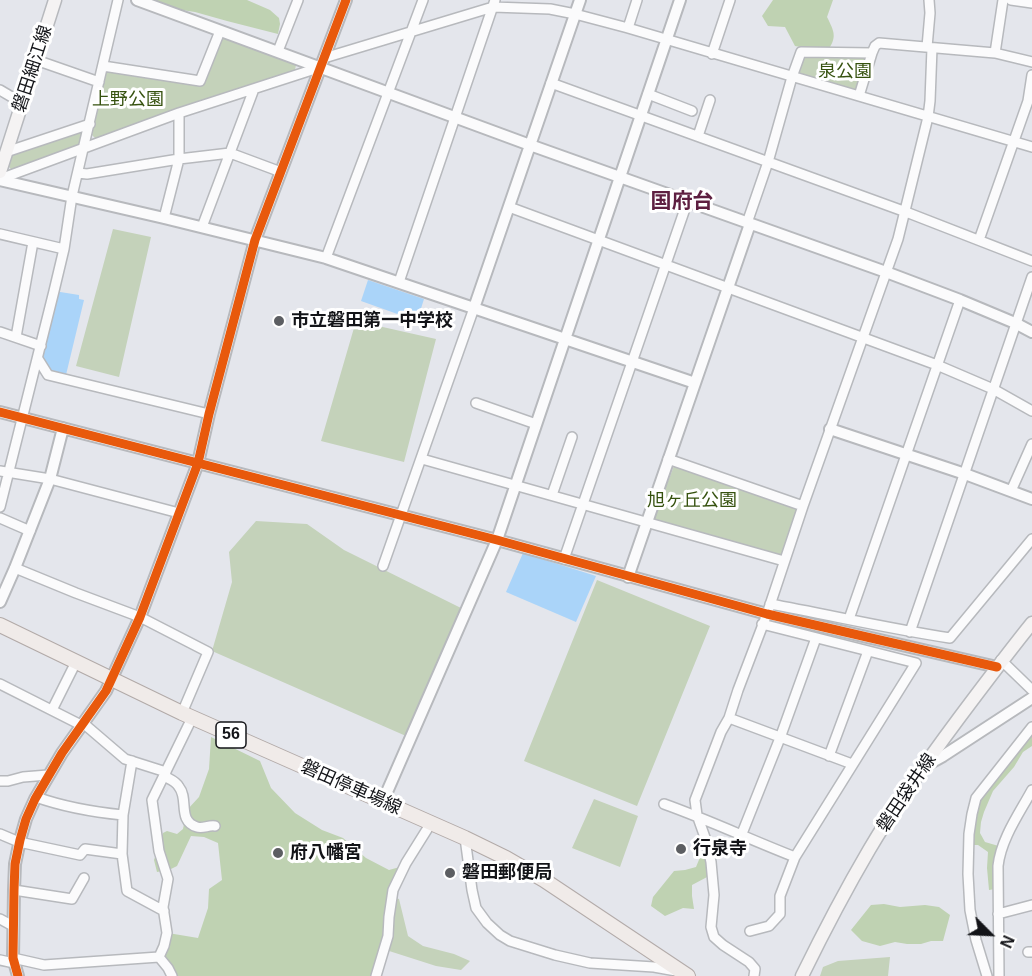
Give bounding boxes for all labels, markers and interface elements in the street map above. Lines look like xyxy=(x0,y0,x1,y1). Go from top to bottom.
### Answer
street label: 磐田細江線 xyxy=(9,23,57,115)
park label: 泉公園 xyxy=(818,61,872,83)
park label: 上野公園 xyxy=(92,89,164,111)
district label: 国府台 xyxy=(651,189,713,215)
place label: 市立磐田第一中学校 xyxy=(291,310,453,332)
marker: 市立磐田第一中学校 xyxy=(272,314,286,328)
park label: 旭ヶ丘公園 xyxy=(647,490,737,512)
road number: 56 xyxy=(216,722,246,748)
street label: 磐田袋井線 xyxy=(873,750,941,836)
street label: 磐田停車場線 xyxy=(297,756,405,820)
place label: 行泉寺 xyxy=(693,838,747,860)
place label: 府八幡宮 xyxy=(290,842,362,864)
marker: 行泉寺 xyxy=(674,842,688,856)
marker: 府八幡宮 xyxy=(271,846,285,860)
place label: 磐田郵便局 xyxy=(462,862,552,884)
marker: 磐田郵便局 xyxy=(443,866,457,880)
north arrow xyxy=(960,904,1020,964)
text: N xyxy=(997,933,1017,950)

